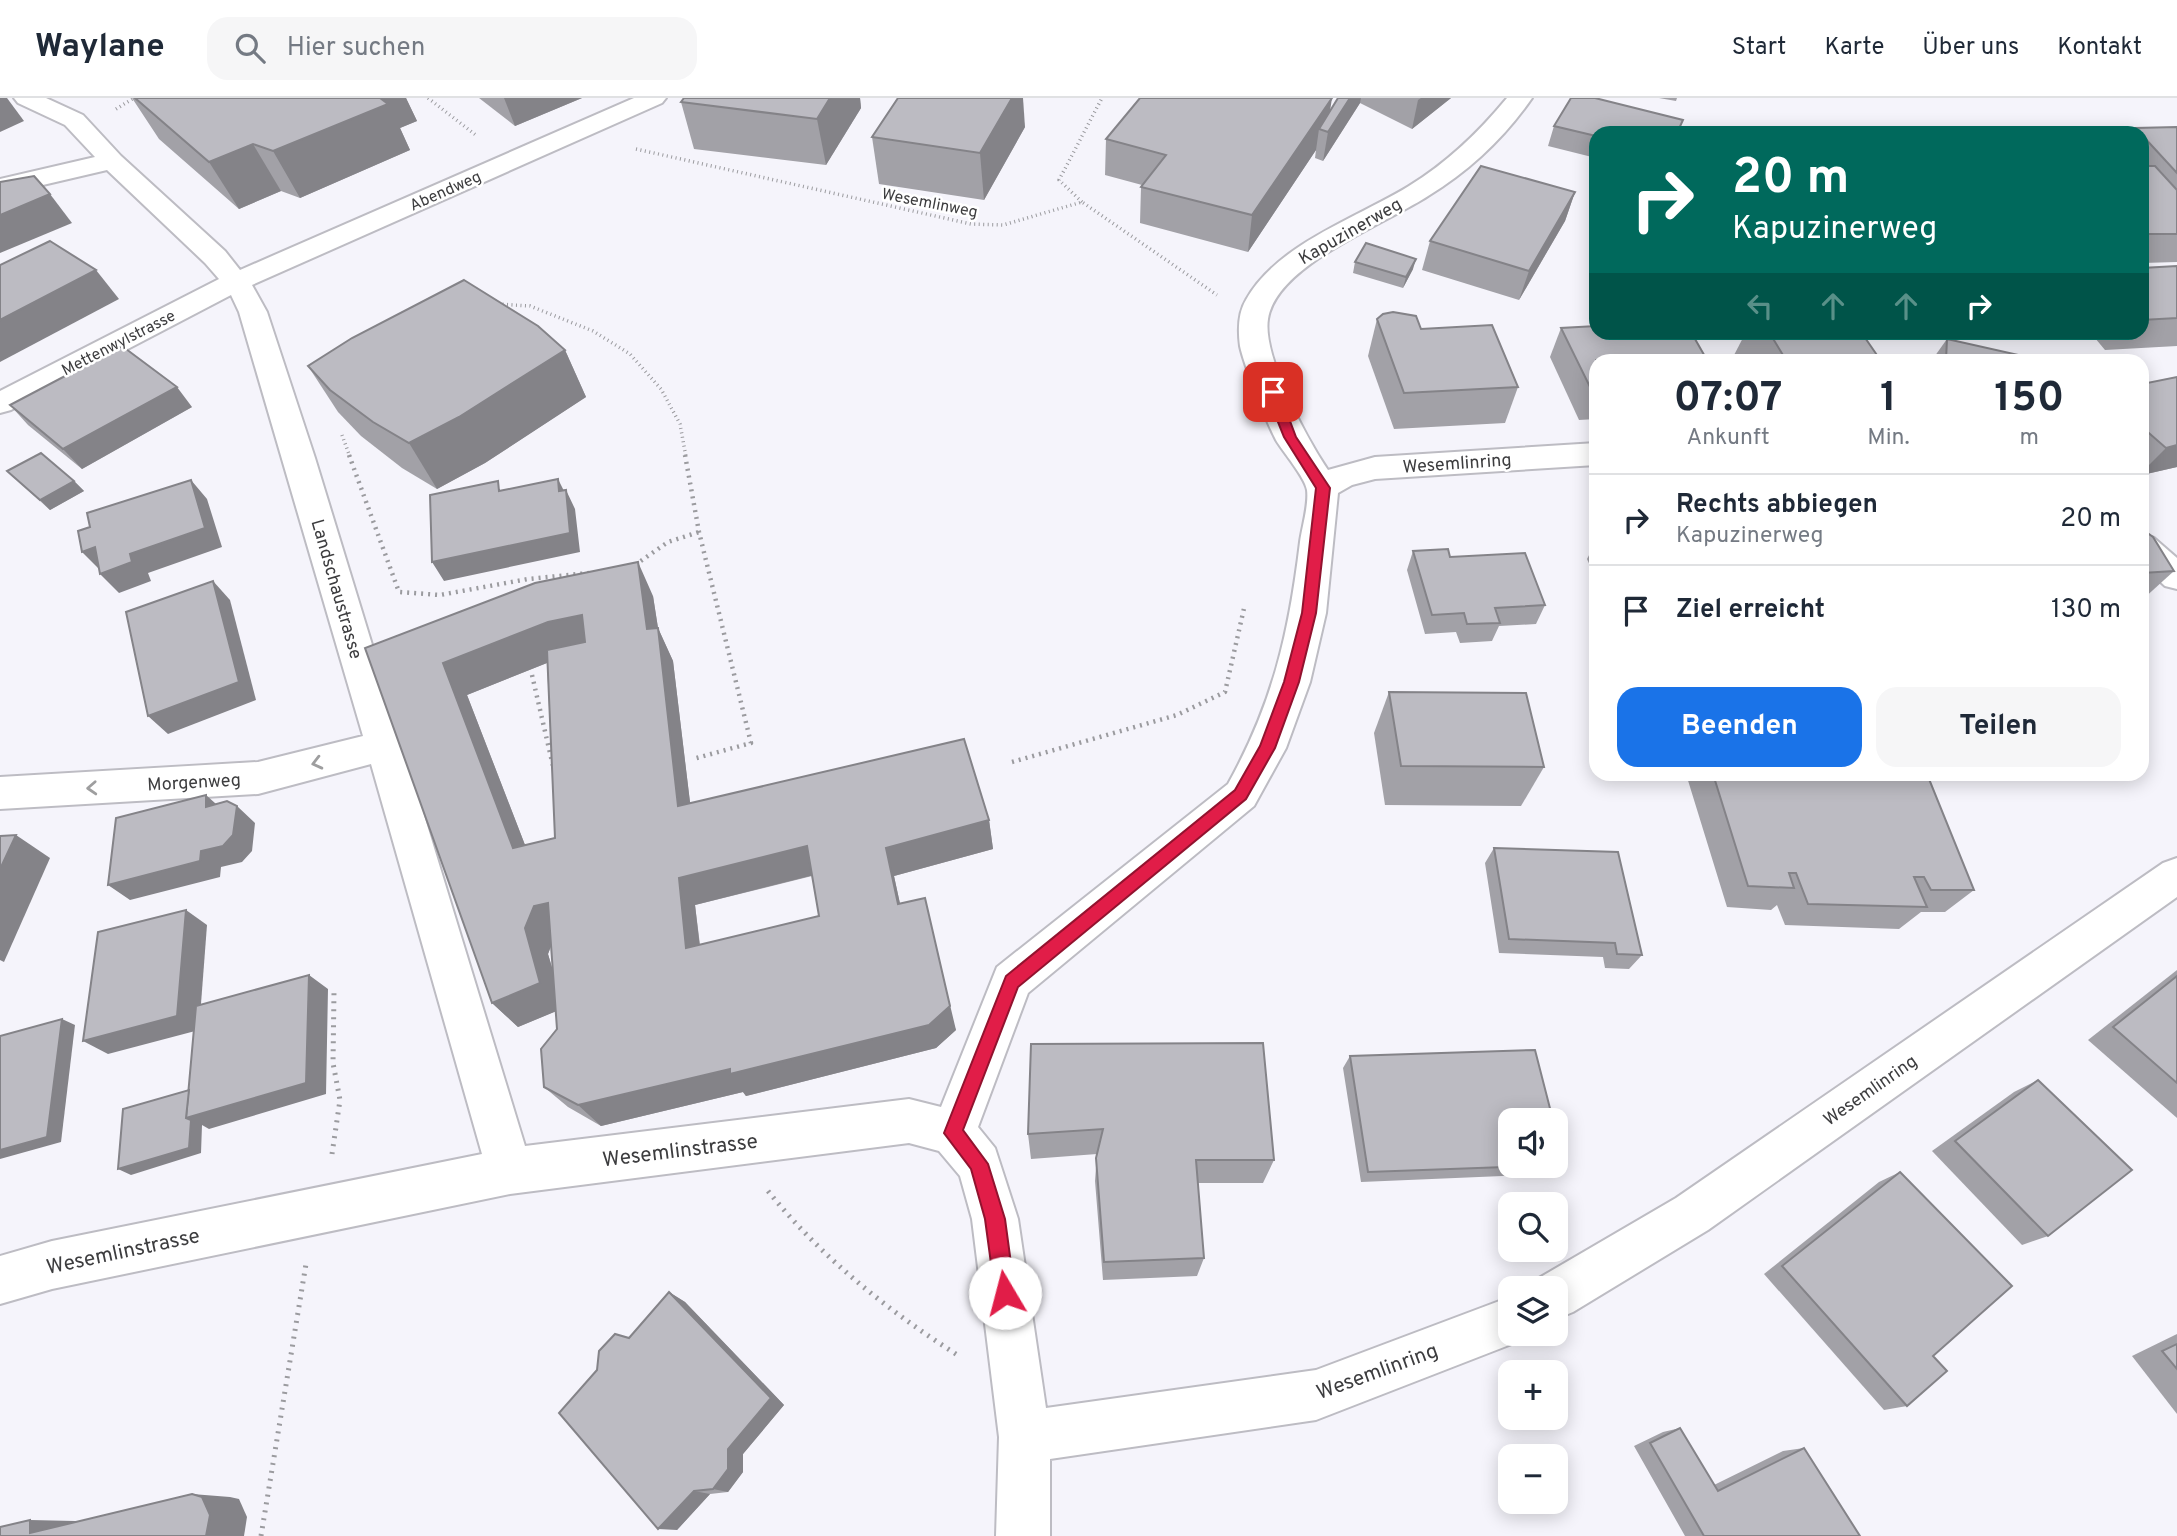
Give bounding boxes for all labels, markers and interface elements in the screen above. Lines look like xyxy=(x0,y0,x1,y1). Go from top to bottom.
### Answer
search box xyxy=(207,17,697,80)
text: Waylane xyxy=(35,27,165,69)
icon: search xyxy=(231,29,269,67)
text: Hier suchen xyxy=(287,32,425,65)
text: Start xyxy=(1732,33,1786,63)
text: Karte xyxy=(1824,33,1884,63)
text: Über uns xyxy=(1922,33,2019,63)
text: Kontakt xyxy=(2057,33,2142,63)
text: 20 m xyxy=(1732,149,1849,211)
icon: right xyxy=(1617,154,1708,245)
street label: Abendweg xyxy=(407,167,485,216)
street label: Wesemlinweg xyxy=(880,185,979,223)
street label: Kapuzinerweg xyxy=(1295,193,1406,271)
text: Kapuzinerweg xyxy=(1732,210,1937,250)
icon: left xyxy=(1741,287,1779,325)
icon: ahead xyxy=(1814,287,1852,325)
icon: ahead xyxy=(1887,287,1925,325)
icon: right xyxy=(1960,287,1998,325)
street label: Mettenwylstrasse xyxy=(59,306,179,381)
pin xyxy=(1243,362,1303,422)
icon: arrive xyxy=(1254,373,1292,411)
text: 07:07 xyxy=(1674,373,1783,426)
text: 1 xyxy=(1880,373,1897,426)
text: 150 xyxy=(1994,373,2064,426)
text: Ankunft xyxy=(1687,424,1770,453)
text: Min. xyxy=(1867,424,1910,453)
text: m xyxy=(2020,424,2039,453)
street label: Wesemlinring xyxy=(1402,449,1512,480)
text: Rechts abbiegen xyxy=(1676,489,1878,522)
icon: right xyxy=(1617,501,1655,539)
text: 20 m xyxy=(2060,503,2121,536)
street label: Landschaustrasse xyxy=(305,517,366,662)
text: Kapuzinerweg xyxy=(1676,522,1823,551)
icon: arrive xyxy=(1617,592,1655,630)
text: Ziel erreicht xyxy=(1676,594,1825,627)
text: 130 m xyxy=(2051,594,2121,627)
button: Beenden xyxy=(1617,687,1862,767)
button: Teilen xyxy=(1876,687,2121,767)
one-way arrow xyxy=(311,755,323,769)
street label: Morgenweg xyxy=(147,770,241,797)
one-way arrow xyxy=(86,780,97,795)
street label: Wesemlinring xyxy=(1819,1050,1922,1132)
map controls xyxy=(1498,1108,1568,1514)
button: sound xyxy=(1498,1108,1568,1178)
street label: Wesemlinstrasse xyxy=(601,1129,759,1174)
button: search xyxy=(1498,1192,1568,1262)
street label: Wesemlinstrasse xyxy=(44,1223,203,1282)
position arrow xyxy=(968,1256,1042,1330)
button: layers xyxy=(1498,1276,1568,1346)
street label: Wesemlinring xyxy=(1313,1338,1442,1407)
button: + xyxy=(1498,1360,1568,1430)
button: − xyxy=(1498,1444,1568,1514)

